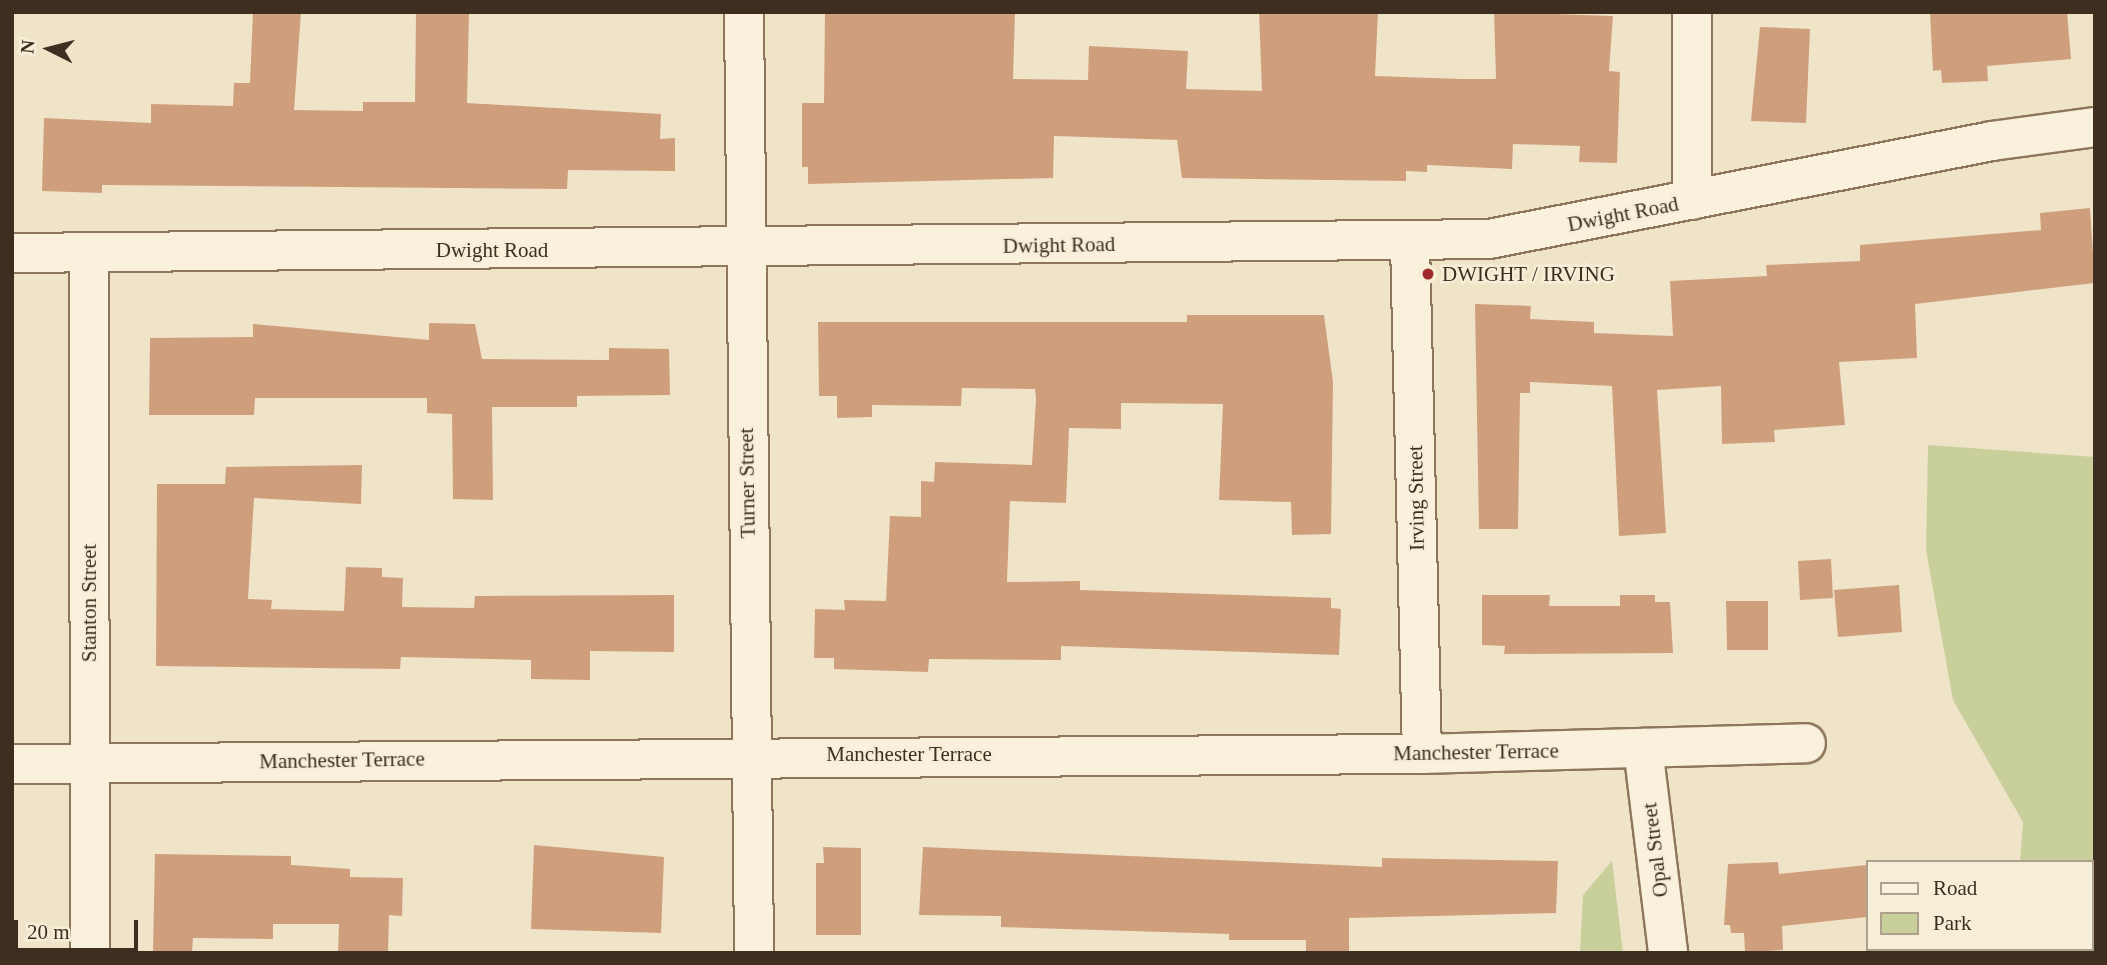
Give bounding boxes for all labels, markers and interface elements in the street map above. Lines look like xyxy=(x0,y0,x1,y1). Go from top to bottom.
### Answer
north arrow xyxy=(14,14,84,84)
text: N xyxy=(16,39,39,55)
street label: Dwight Road xyxy=(1565,191,1681,237)
street label: Dwight Road xyxy=(1002,231,1116,259)
street label: Dwight Road xyxy=(436,237,548,263)
place label: DWIGHT / IRVING xyxy=(1442,261,1615,287)
marker: DWIGHT / IRVING xyxy=(1420,266,1436,282)
street label: Turner Street xyxy=(733,427,761,539)
street label: Irving Street xyxy=(1402,445,1430,551)
street label: Stanton Street xyxy=(76,544,102,662)
street label: Manchester Terrace xyxy=(1393,738,1559,766)
street label: Manchester Terrace xyxy=(826,741,992,767)
street label: Manchester Terrace xyxy=(259,746,425,774)
street label: Opal Street xyxy=(1637,801,1673,899)
legend xyxy=(1866,860,2093,951)
text: Road xyxy=(1933,876,1977,900)
scale bar xyxy=(18,906,142,950)
text: Park xyxy=(1933,911,1972,935)
text: 20 m xyxy=(27,920,70,944)

